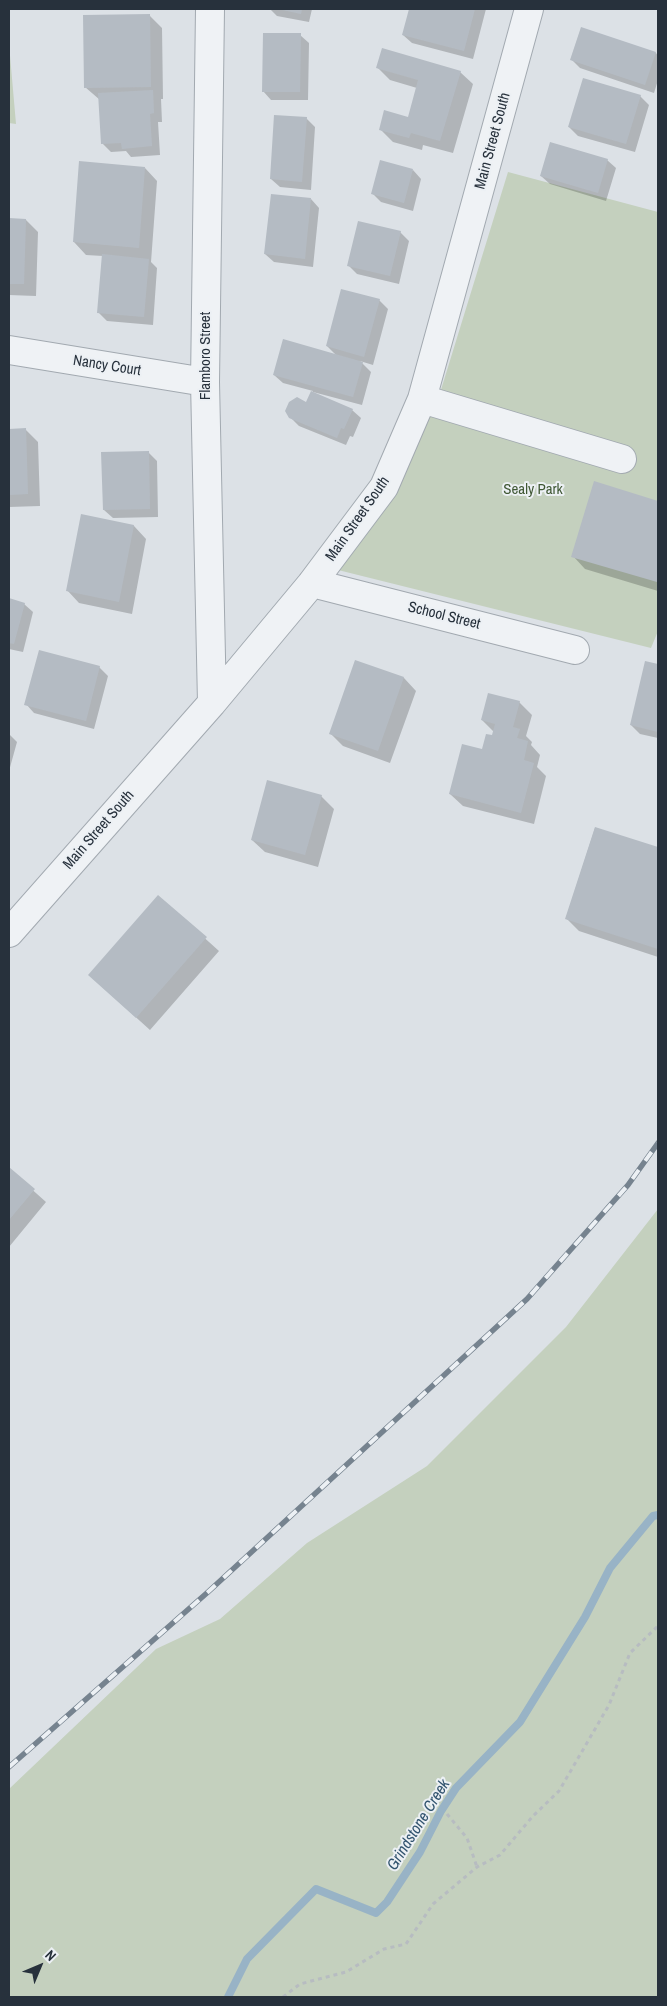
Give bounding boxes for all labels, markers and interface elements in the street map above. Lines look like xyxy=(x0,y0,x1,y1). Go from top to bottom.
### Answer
street label: Main Street South xyxy=(471,91,515,191)
street label: Flamboro Street xyxy=(197,312,215,400)
street label: Nancy Court xyxy=(72,352,142,380)
street label: Main Street South xyxy=(322,473,394,565)
park label: Sealy Park xyxy=(503,481,563,499)
street label: School Street xyxy=(406,598,482,634)
street label: Main Street South xyxy=(60,787,138,873)
water label: Grindstone Creek xyxy=(383,1776,455,1874)
north arrow xyxy=(15,1941,65,1991)
text: N xyxy=(41,1946,60,1965)

